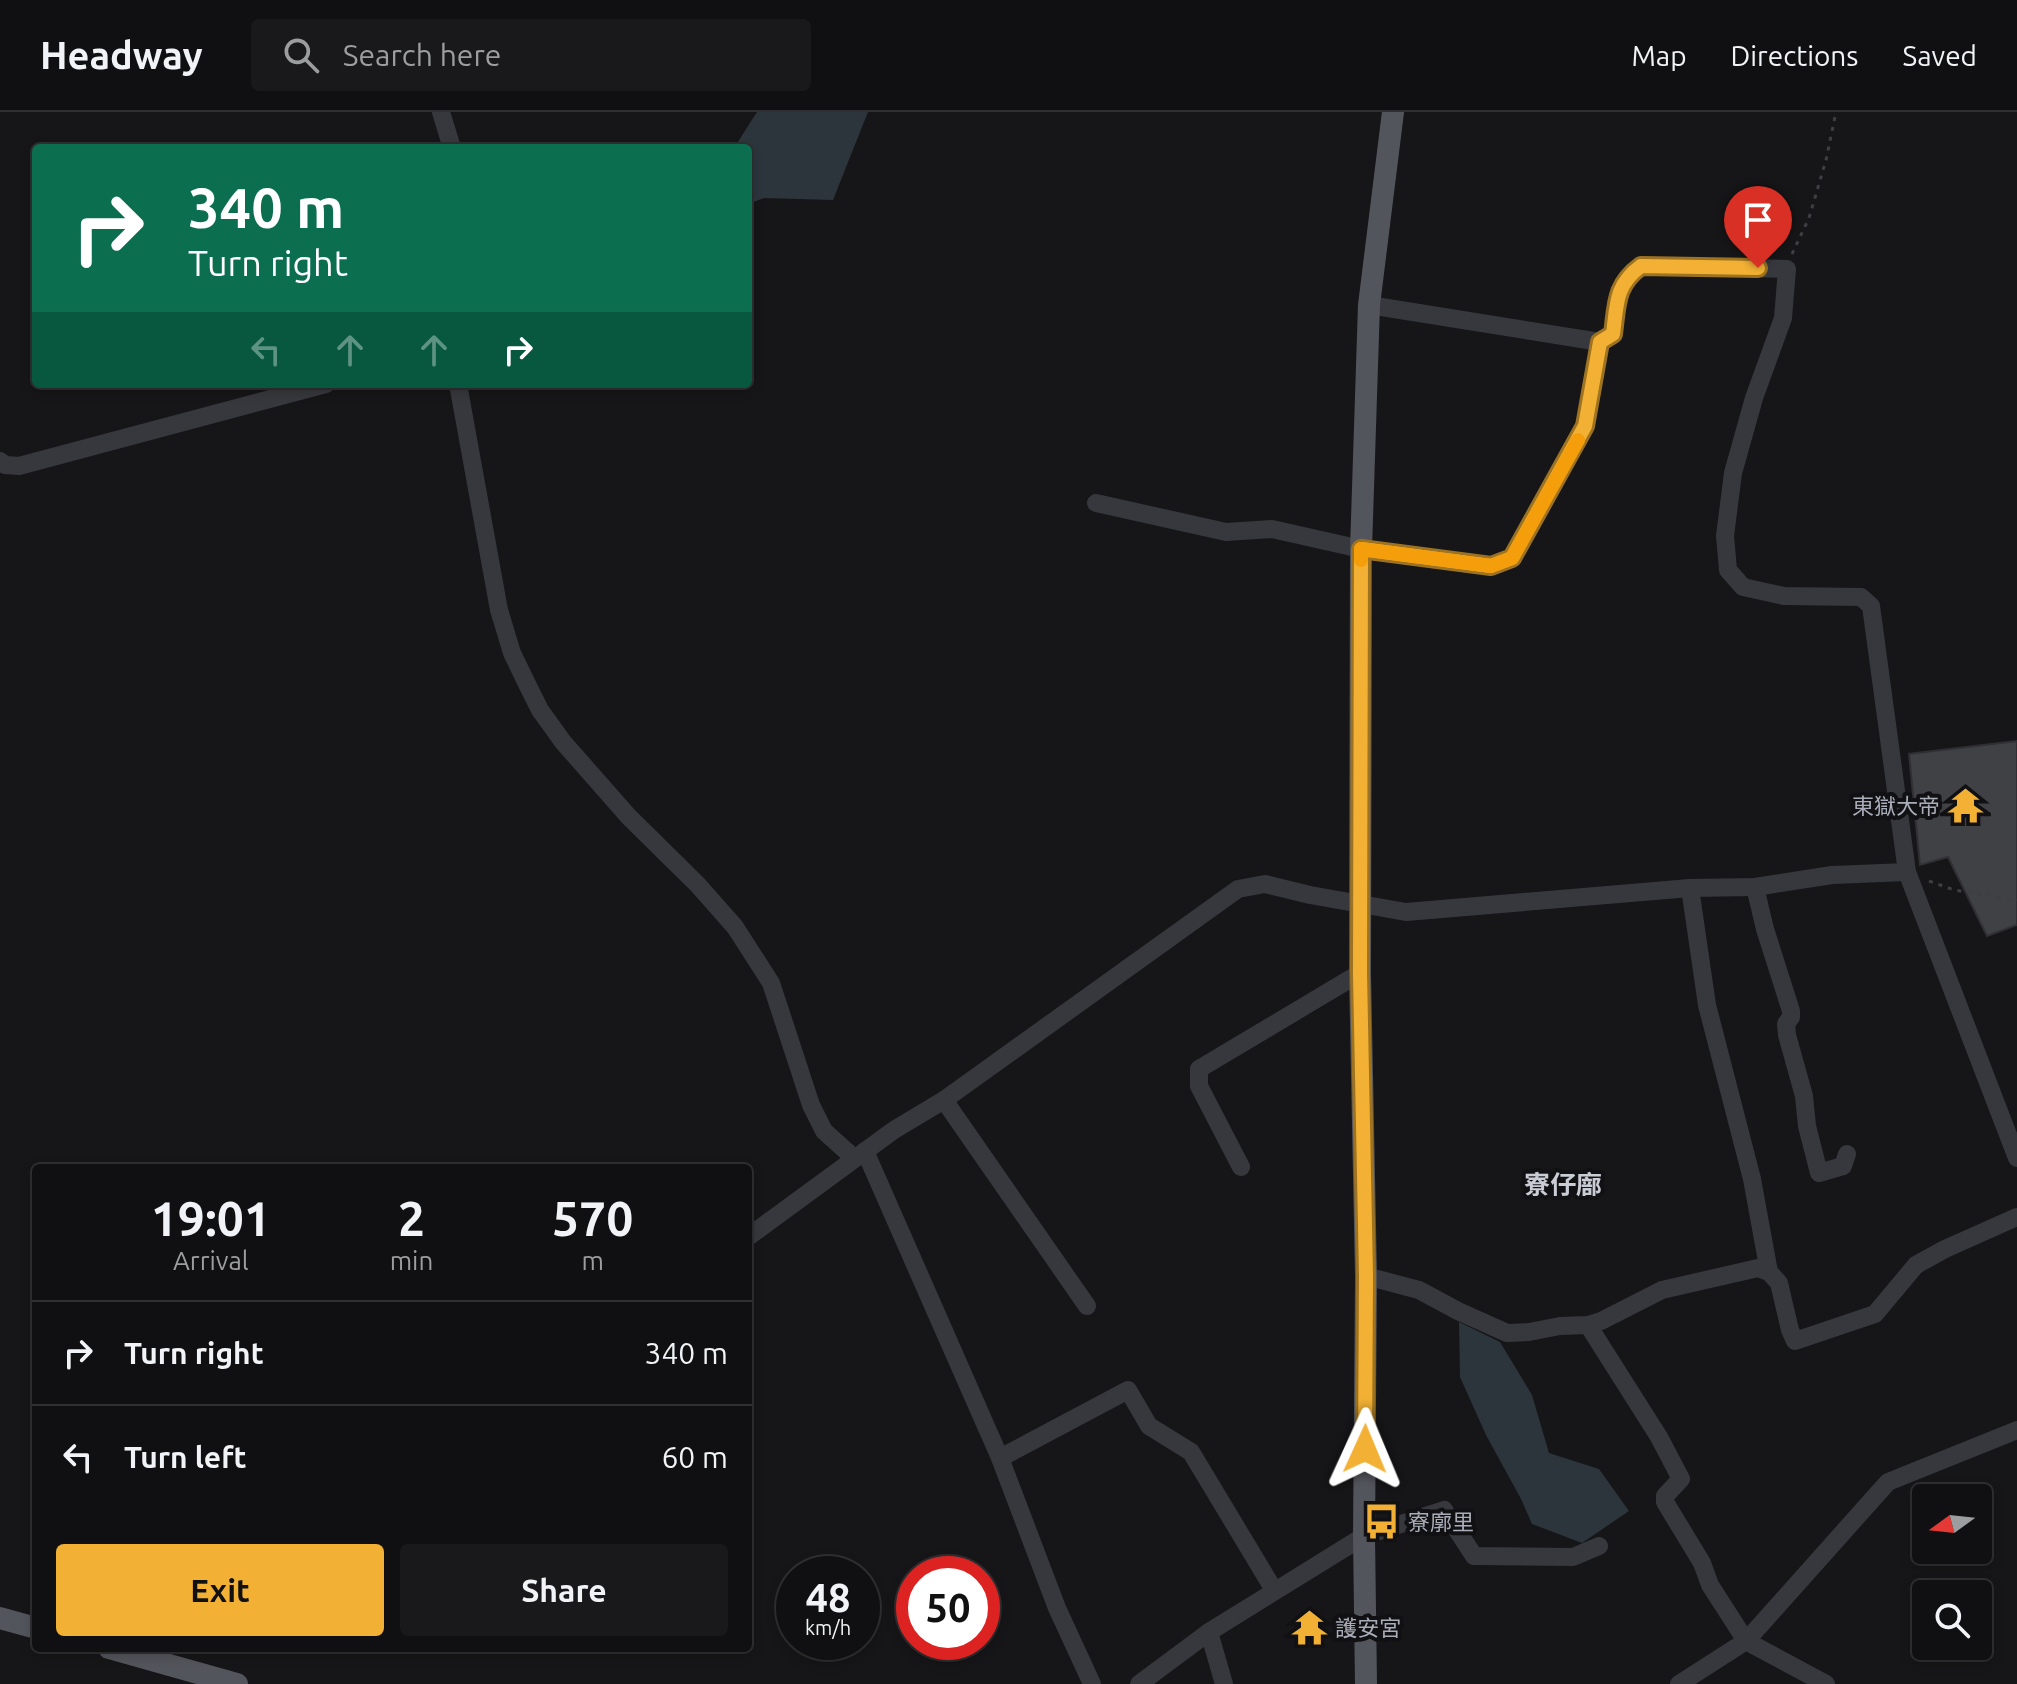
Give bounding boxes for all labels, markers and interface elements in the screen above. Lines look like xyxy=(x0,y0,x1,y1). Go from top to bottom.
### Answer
search box xyxy=(251,19,811,91)
icon: search xyxy=(279,33,323,77)
text: Headway xyxy=(40,34,203,76)
text: Search here xyxy=(343,38,501,72)
text: Map xyxy=(1631,40,1687,71)
text: Directions xyxy=(1731,40,1858,71)
text: Saved xyxy=(1902,40,1977,71)
icon: right xyxy=(56,176,160,280)
text: 340 m xyxy=(188,176,344,239)
pin xyxy=(1724,186,1792,268)
icon: arrive xyxy=(1736,198,1780,242)
text: Turn right xyxy=(188,242,348,283)
icon: left xyxy=(244,328,288,372)
icon: ahead xyxy=(328,328,372,372)
icon: ahead xyxy=(412,328,456,372)
icon: right xyxy=(496,328,540,372)
temple icon: 東獄大帝 xyxy=(1947,787,1985,825)
place label: 東獄大帝 xyxy=(1852,793,1940,818)
district label: 寮仔廍 xyxy=(1524,1170,1602,1199)
text: 19:01 xyxy=(151,1191,271,1245)
text: 2 xyxy=(398,1191,425,1245)
text: 570 xyxy=(552,1191,633,1245)
text: Arrival xyxy=(173,1246,249,1275)
text: min xyxy=(390,1246,433,1275)
text: m xyxy=(581,1246,604,1275)
icon: right xyxy=(56,1331,100,1375)
text: Turn right xyxy=(124,1336,264,1370)
text: 340 m xyxy=(644,1336,728,1370)
position arrow xyxy=(1323,1407,1407,1491)
icon: left xyxy=(56,1435,100,1479)
text: Turn left xyxy=(124,1440,246,1474)
text: 60 m xyxy=(661,1440,728,1474)
north arrow xyxy=(1912,1484,1992,1564)
map controls xyxy=(1912,1484,1992,1660)
bus stop icon: 寮廓里 xyxy=(1363,1503,1401,1541)
place label: 寮廓里 xyxy=(1408,1509,1474,1534)
button: Exit xyxy=(56,1544,384,1636)
button: Share xyxy=(400,1544,728,1636)
speed limit sign: 50 xyxy=(896,1556,1000,1660)
text: 48 xyxy=(805,1575,851,1620)
button: search xyxy=(1912,1580,1992,1660)
temple icon: 護安宮 xyxy=(1290,1609,1328,1647)
place label: 護安宮 xyxy=(1335,1615,1401,1640)
text: km/h xyxy=(805,1616,851,1639)

